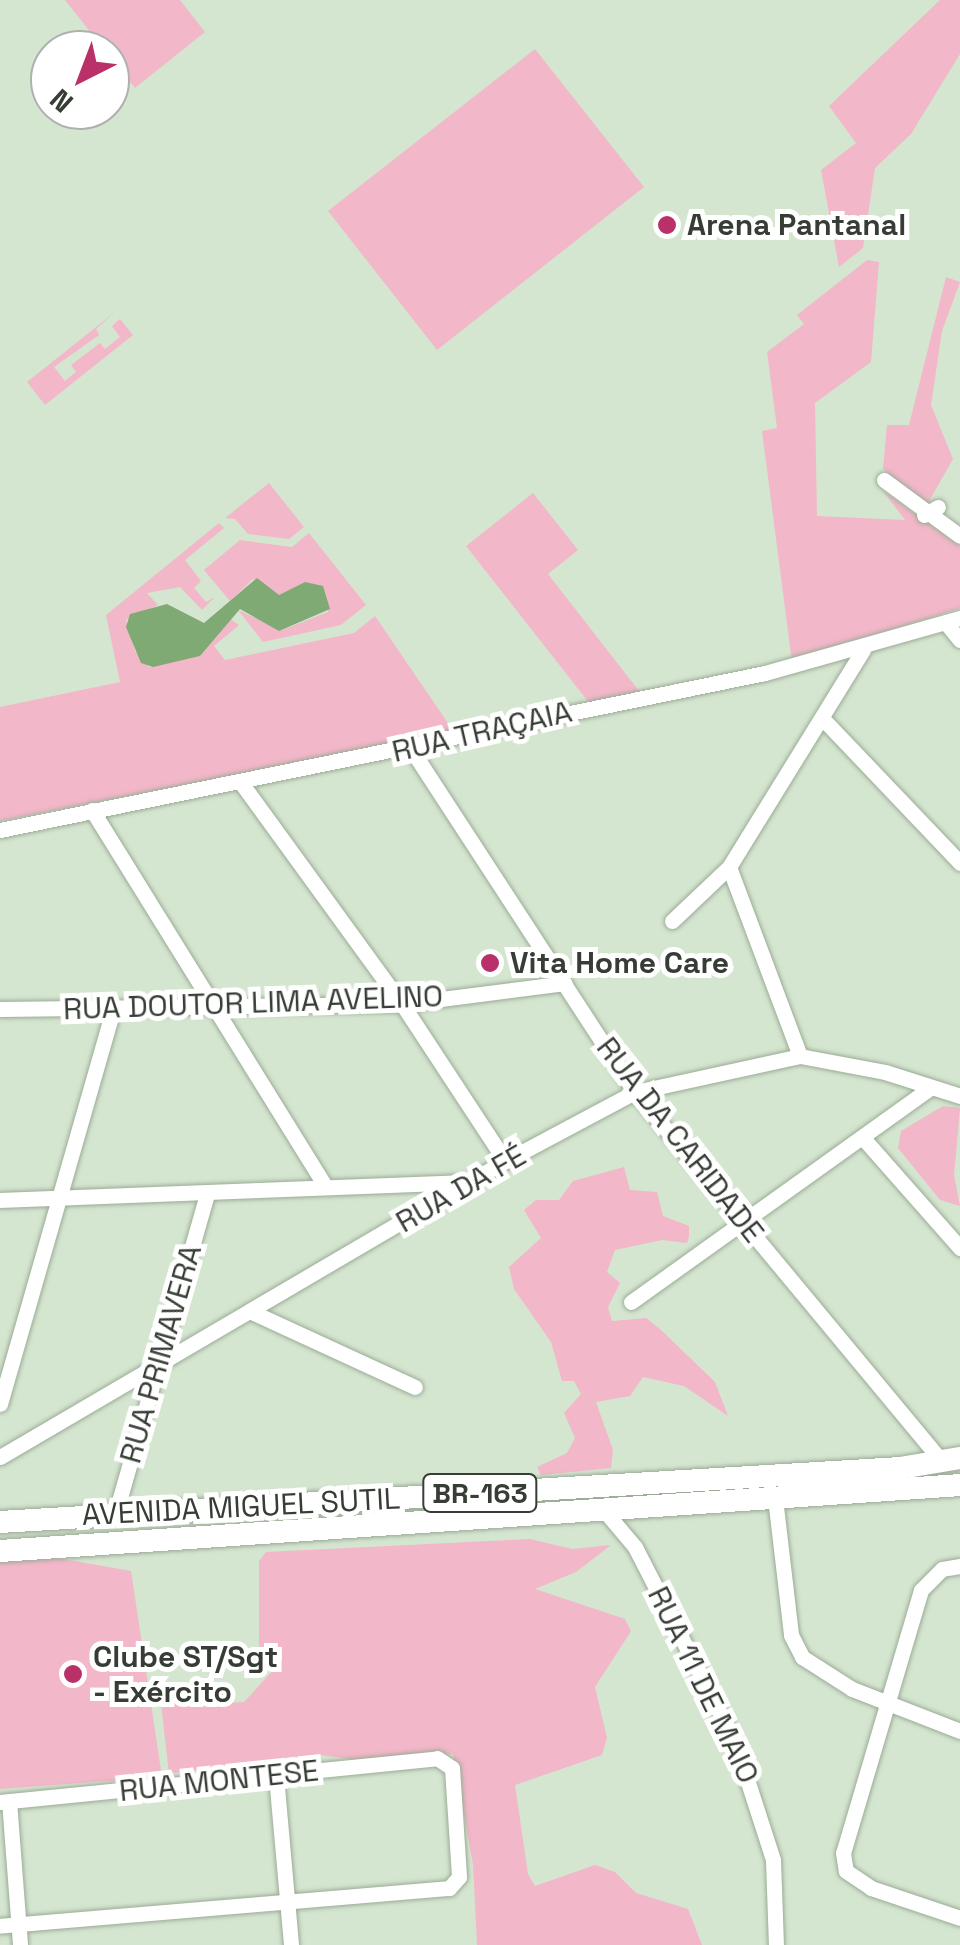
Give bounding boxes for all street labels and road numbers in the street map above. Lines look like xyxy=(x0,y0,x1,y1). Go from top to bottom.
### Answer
street label: RUA TRAÇAIA xyxy=(388,694,576,770)
street label: RUA DOUTOR LIMA AVELINO xyxy=(62,978,444,1028)
street label: RUA DA CARIDADE xyxy=(589,1030,771,1250)
street label: RUA DA FÉ xyxy=(389,1137,533,1241)
street label: RUA PRIMAVERA xyxy=(113,1240,209,1468)
road number: BR-163 xyxy=(420,1470,540,1516)
street label: AVENIDA MIGUEL SUTIL xyxy=(80,1481,402,1533)
street label: RUA 11 DE MAIO xyxy=(640,1581,766,1789)
street label: RUA MONTESE xyxy=(117,1753,321,1809)

